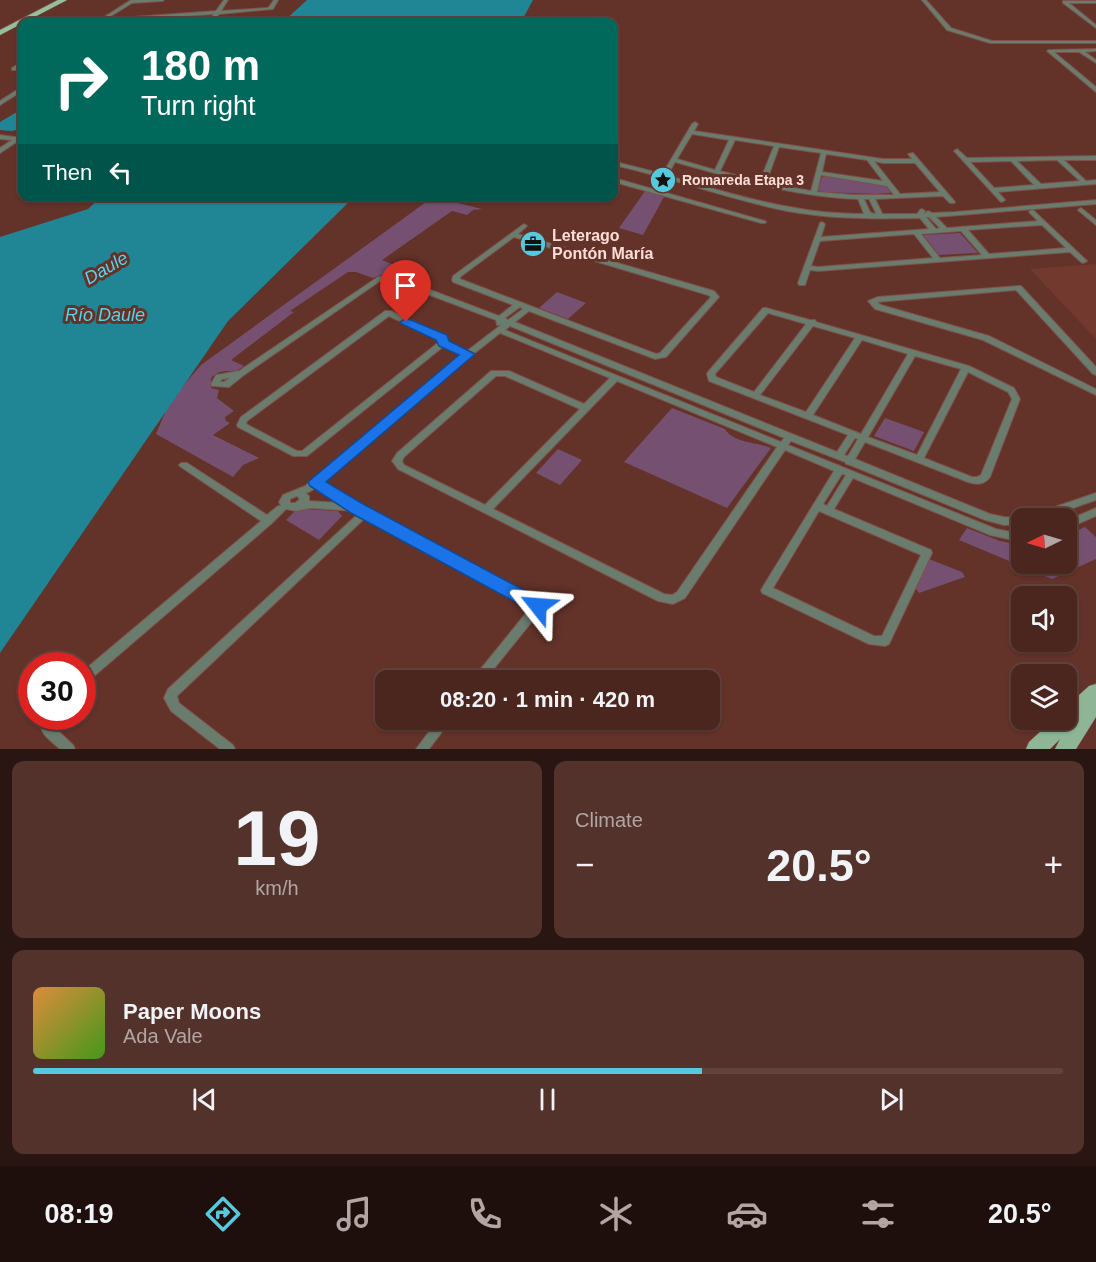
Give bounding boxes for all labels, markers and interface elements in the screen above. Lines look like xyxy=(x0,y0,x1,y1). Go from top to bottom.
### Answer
icon: right xyxy=(42,42,120,120)
text: 180 m xyxy=(141,42,260,89)
text: Turn right xyxy=(141,91,256,121)
icon: left xyxy=(104,156,137,189)
text: Then xyxy=(42,160,92,185)
place icon: Romareda Etapa 3 xyxy=(648,165,678,195)
place label: Romareda Etapa 3 xyxy=(682,172,804,188)
place label: Leterago Pontón María xyxy=(552,227,653,262)
office icon: Leterago Pontón María xyxy=(518,229,548,259)
water label: Daule xyxy=(81,248,131,288)
pin xyxy=(380,260,431,322)
icon: arrive xyxy=(389,269,422,302)
water label: Río Daule xyxy=(65,305,145,325)
north arrow xyxy=(1011,508,1077,574)
map controls xyxy=(1011,508,1077,730)
position arrow xyxy=(506,574,570,638)
button: sound xyxy=(1011,586,1077,652)
speed limit sign: 30 xyxy=(18,652,96,730)
button: layers xyxy=(1011,664,1077,730)
text: 08:20 · 1 min · 420 m xyxy=(440,687,655,712)
text: 19 xyxy=(234,794,320,882)
text: Climate xyxy=(575,809,643,831)
text: 20.5° xyxy=(766,840,872,891)
text: − xyxy=(575,846,594,883)
text: + xyxy=(1044,846,1063,883)
text: km/h xyxy=(255,877,299,899)
text: Paper Moons xyxy=(123,999,261,1024)
text: Ada Vale xyxy=(123,1025,203,1047)
icon: previous xyxy=(188,1083,221,1116)
icon: pause xyxy=(531,1083,564,1116)
icon: next xyxy=(875,1083,908,1116)
icon: directions xyxy=(202,1193,244,1235)
icon: music xyxy=(333,1193,375,1235)
icon: phone xyxy=(464,1193,506,1235)
icon: climate xyxy=(595,1193,637,1235)
icon: car xyxy=(726,1193,768,1235)
icon: filters xyxy=(857,1193,899,1235)
text: 08:19 xyxy=(44,1199,114,1229)
text: 20.5° xyxy=(988,1199,1051,1229)

